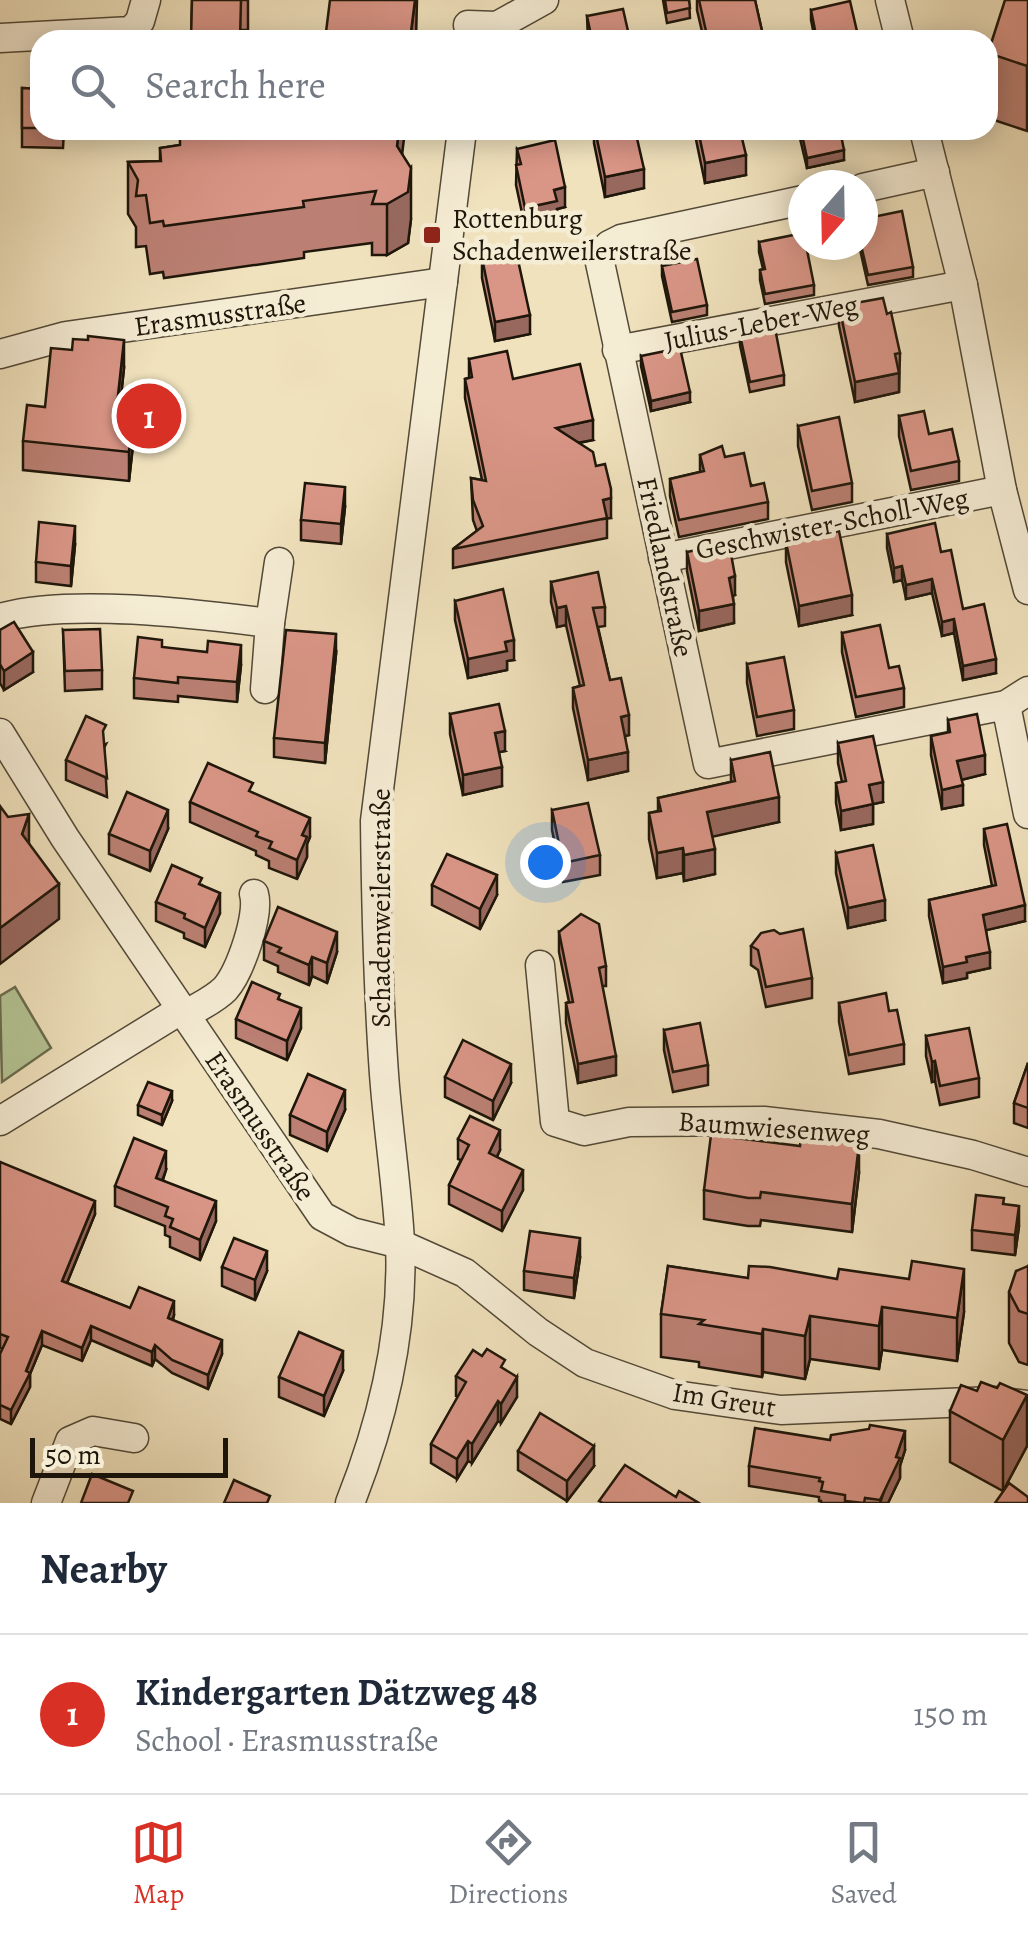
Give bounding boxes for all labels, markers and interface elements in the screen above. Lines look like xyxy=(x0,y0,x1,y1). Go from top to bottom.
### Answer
search box xyxy=(30,30,998,140)
icon: search xyxy=(65,58,120,113)
text: Search here xyxy=(145,59,326,111)
north arrow xyxy=(788,170,878,260)
place label: Rottenburg Schadenweilerstraße xyxy=(452,200,691,270)
marker: Rottenburg Schadenweilerstraße xyxy=(421,224,443,246)
street label: Erasmusstraße xyxy=(132,284,308,346)
street label: Julius-Leber-Weg xyxy=(661,286,861,360)
pin: 1 xyxy=(116,378,182,454)
street label: Friedlandstraße xyxy=(627,473,703,661)
street label: Geschwister-Scholl-Weg xyxy=(692,479,972,569)
street label: Schadenweilerstraße xyxy=(362,788,400,1028)
your location xyxy=(520,837,571,888)
street label: Erasmusstraße xyxy=(196,1044,324,1208)
street label: Baumwiesenweg xyxy=(677,1102,871,1154)
street label: Im Greut xyxy=(670,1373,778,1427)
scale bar xyxy=(30,1433,228,1478)
text: 50 m xyxy=(45,1436,101,1474)
text: Nearby xyxy=(40,1540,167,1597)
text: Kindergarten Dätzweg 48 xyxy=(135,1666,538,1718)
text: 1 xyxy=(67,1692,78,1736)
text: 150 m xyxy=(913,1692,988,1736)
text: School · Erasmusstraße xyxy=(135,1718,439,1762)
tab: Map xyxy=(131,1815,186,1913)
tab: Directions xyxy=(448,1815,568,1913)
tab: Saved xyxy=(831,1815,897,1913)

